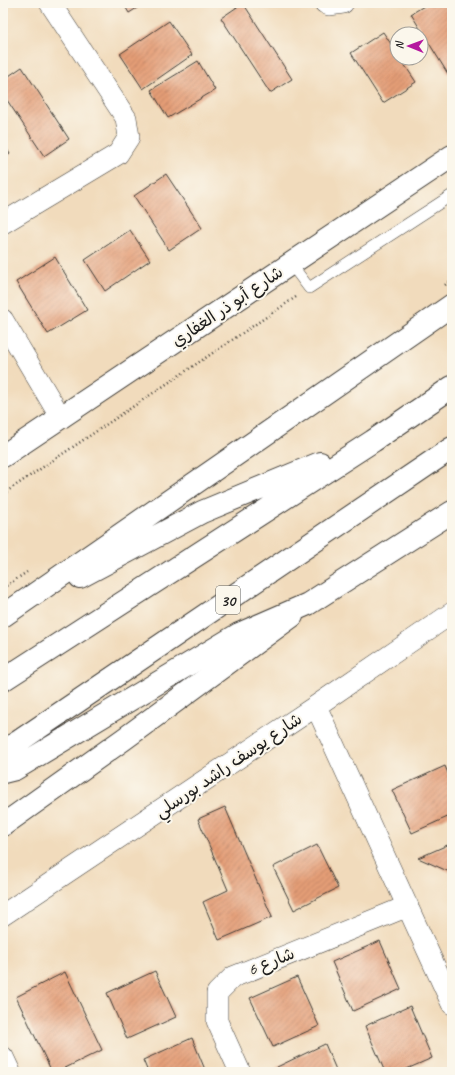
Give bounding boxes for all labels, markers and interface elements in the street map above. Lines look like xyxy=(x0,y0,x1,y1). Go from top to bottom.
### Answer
north arrow xyxy=(389,26,429,66)
text: N xyxy=(392,40,406,49)
street label: شارع أبو ذر الغفاري xyxy=(168,261,288,353)
road number: 30 xyxy=(216,586,240,614)
street label: شارع يوسف راشد بورسلي xyxy=(151,708,308,826)
street label: شارع 6 xyxy=(245,943,298,981)

